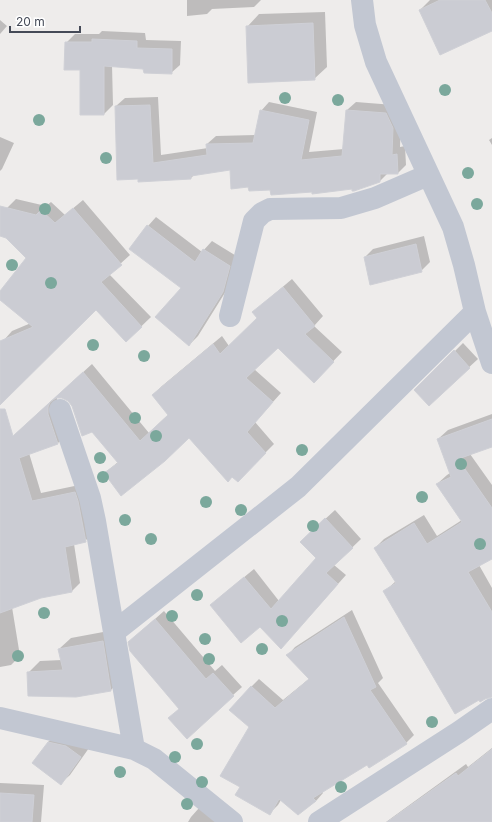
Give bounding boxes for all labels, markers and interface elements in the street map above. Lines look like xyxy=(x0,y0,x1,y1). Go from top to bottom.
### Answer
scale bar xyxy=(10,8,80,34)
text: 20 m xyxy=(16,14,45,29)

